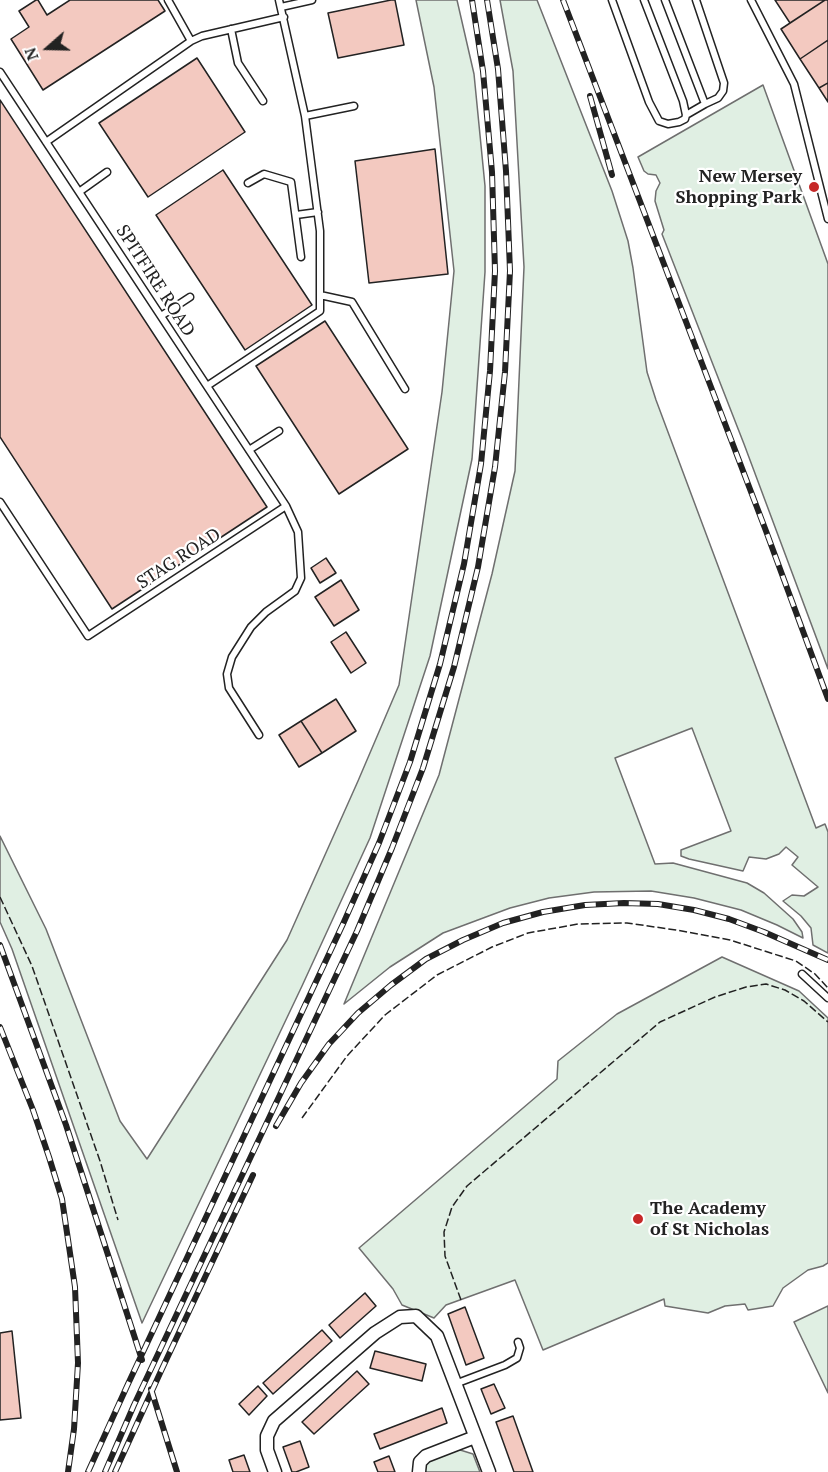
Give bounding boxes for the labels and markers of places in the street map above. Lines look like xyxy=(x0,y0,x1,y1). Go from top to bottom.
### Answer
place label: New Mersey Shopping Park xyxy=(676,166,802,208)
marker: New Mersey Shopping Park xyxy=(807,180,821,194)
place label: The Academy of St Nicholas xyxy=(650,1198,769,1240)
marker: The Academy of St Nicholas xyxy=(631,1212,645,1226)

